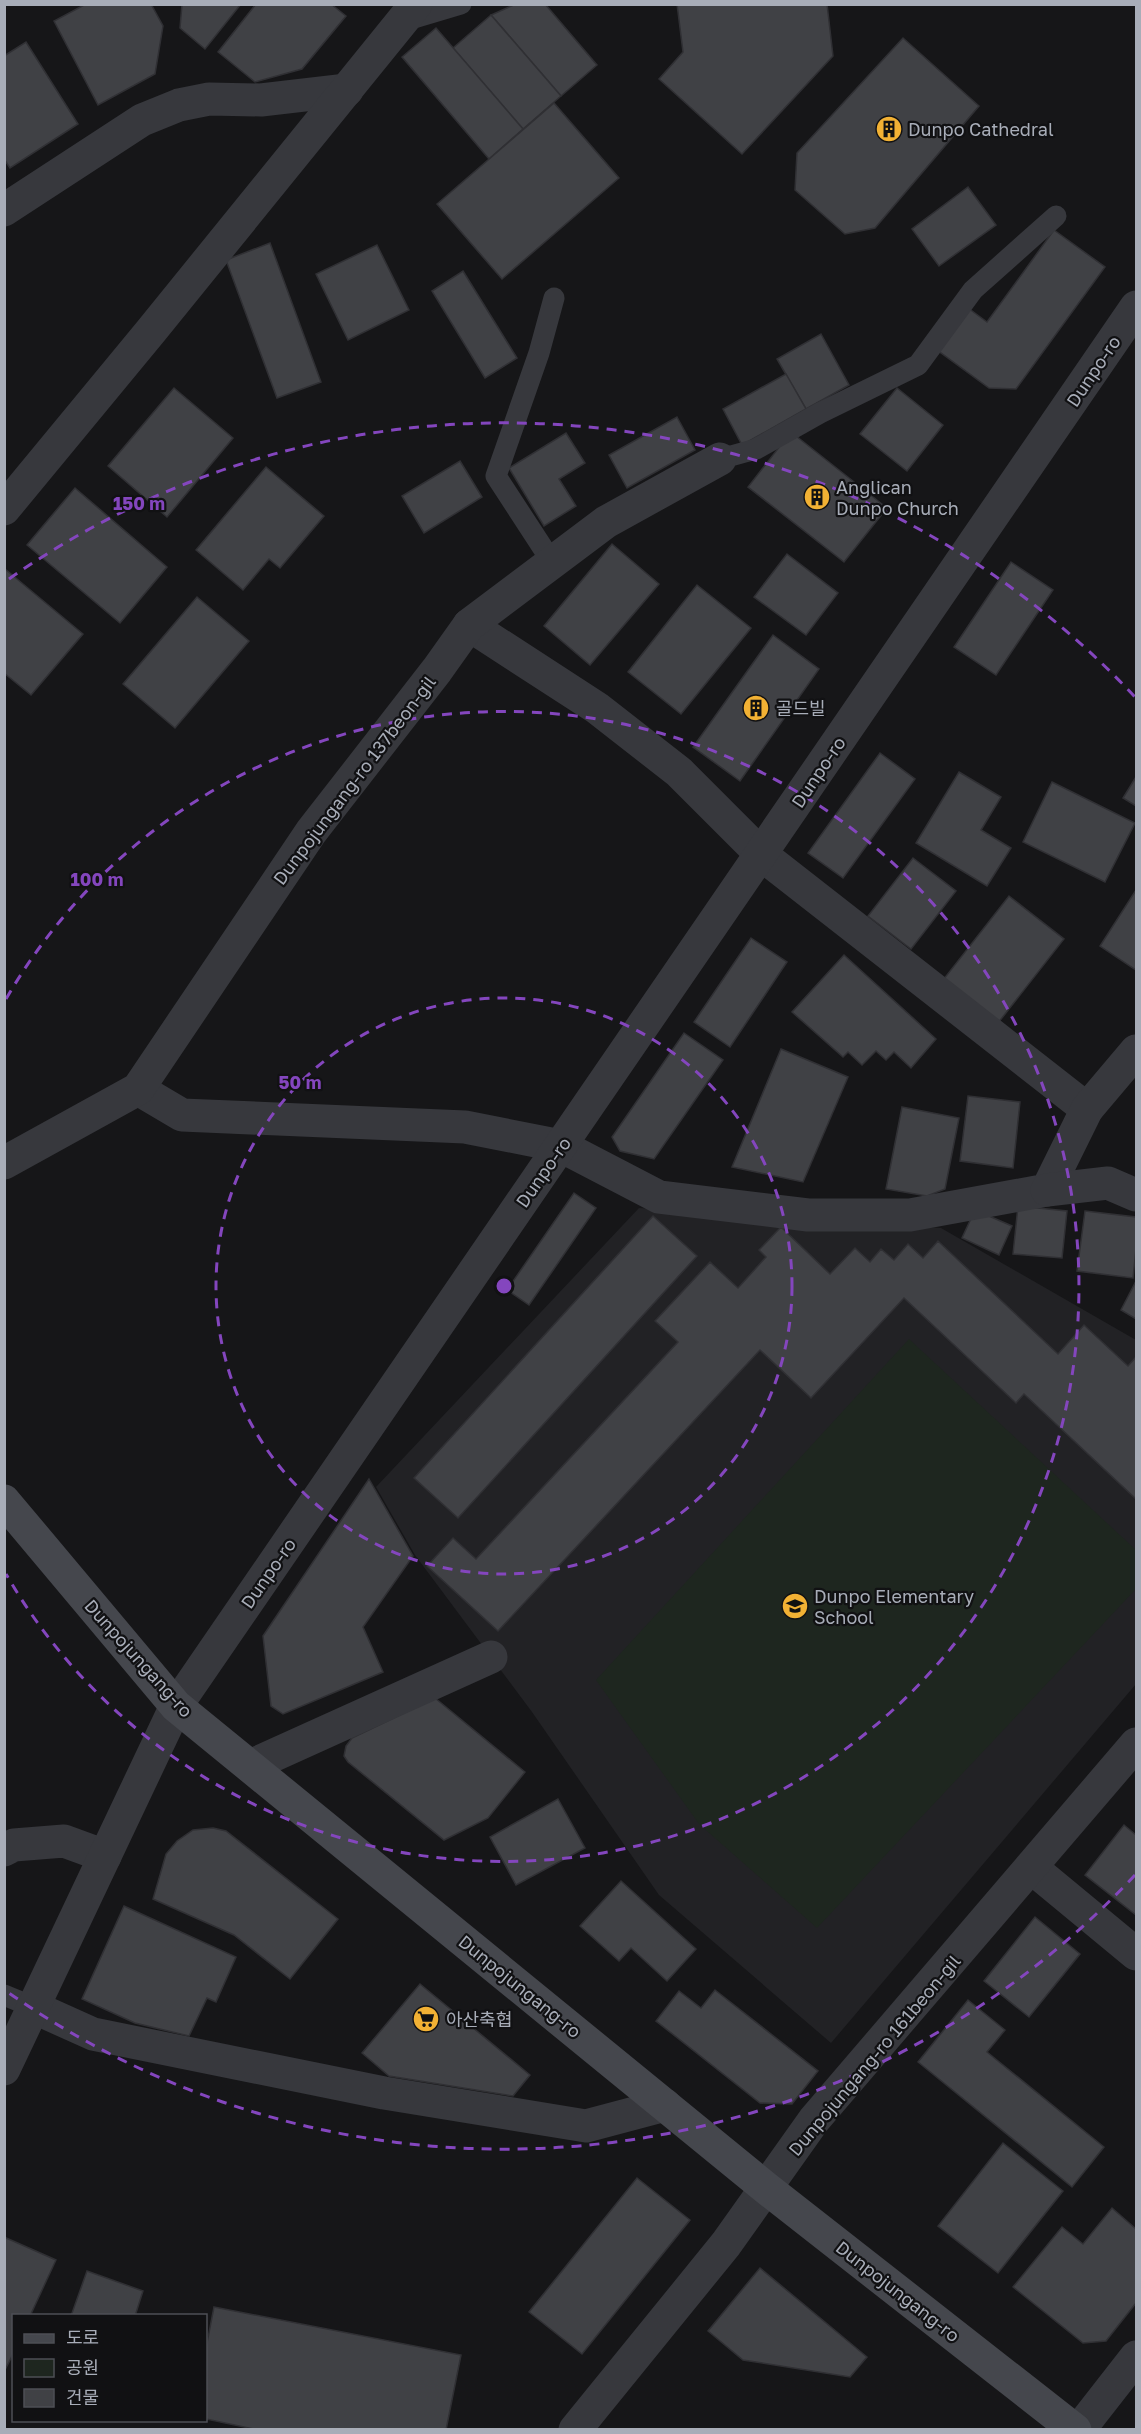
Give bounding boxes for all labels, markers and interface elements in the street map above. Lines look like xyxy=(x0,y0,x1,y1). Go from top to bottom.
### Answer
building icon: Dunpo Cathedral xyxy=(874,114,904,144)
place label: Dunpo Cathedral xyxy=(908,118,1054,140)
street label: Dunpo-ro xyxy=(1061,331,1125,411)
place label: Anglican Dunpo Church xyxy=(836,476,959,519)
building icon: Anglican Dunpo Church xyxy=(802,482,832,512)
text: 150 m xyxy=(113,492,165,514)
street label: Dunpojungang-ro 137beon-gil xyxy=(268,671,440,889)
building icon: 골드빌 xyxy=(741,693,771,723)
place label: 골드빌 xyxy=(776,697,826,719)
street label: Dunpo-ro xyxy=(786,732,850,812)
text: 100 m xyxy=(71,868,123,890)
text: 50 m xyxy=(279,1071,321,1093)
street label: Dunpo-ro xyxy=(511,1133,575,1211)
centre of rings xyxy=(494,1276,514,1296)
street label: Dunpo-ro xyxy=(236,1534,300,1612)
place label: Dunpo Elementary School xyxy=(814,1585,974,1628)
school or university icon: Dunpo Elementary School xyxy=(780,1591,810,1621)
street label: Dunpojungang-ro xyxy=(80,1595,198,1721)
street label: Dunpojungang-ro xyxy=(454,1930,586,2042)
street label: Dunpojungang-ro 161beon-gil xyxy=(783,1950,965,2160)
supermarket icon: 아산축협 xyxy=(411,2004,441,2034)
place label: 아산축협 xyxy=(446,2008,512,2030)
street label: Dunpojungang-ro xyxy=(832,2236,964,2346)
legend xyxy=(12,2314,207,2422)
text: 도로 xyxy=(66,2326,99,2348)
text: 공원 xyxy=(66,2356,99,2378)
text: 건물 xyxy=(66,2386,99,2408)

